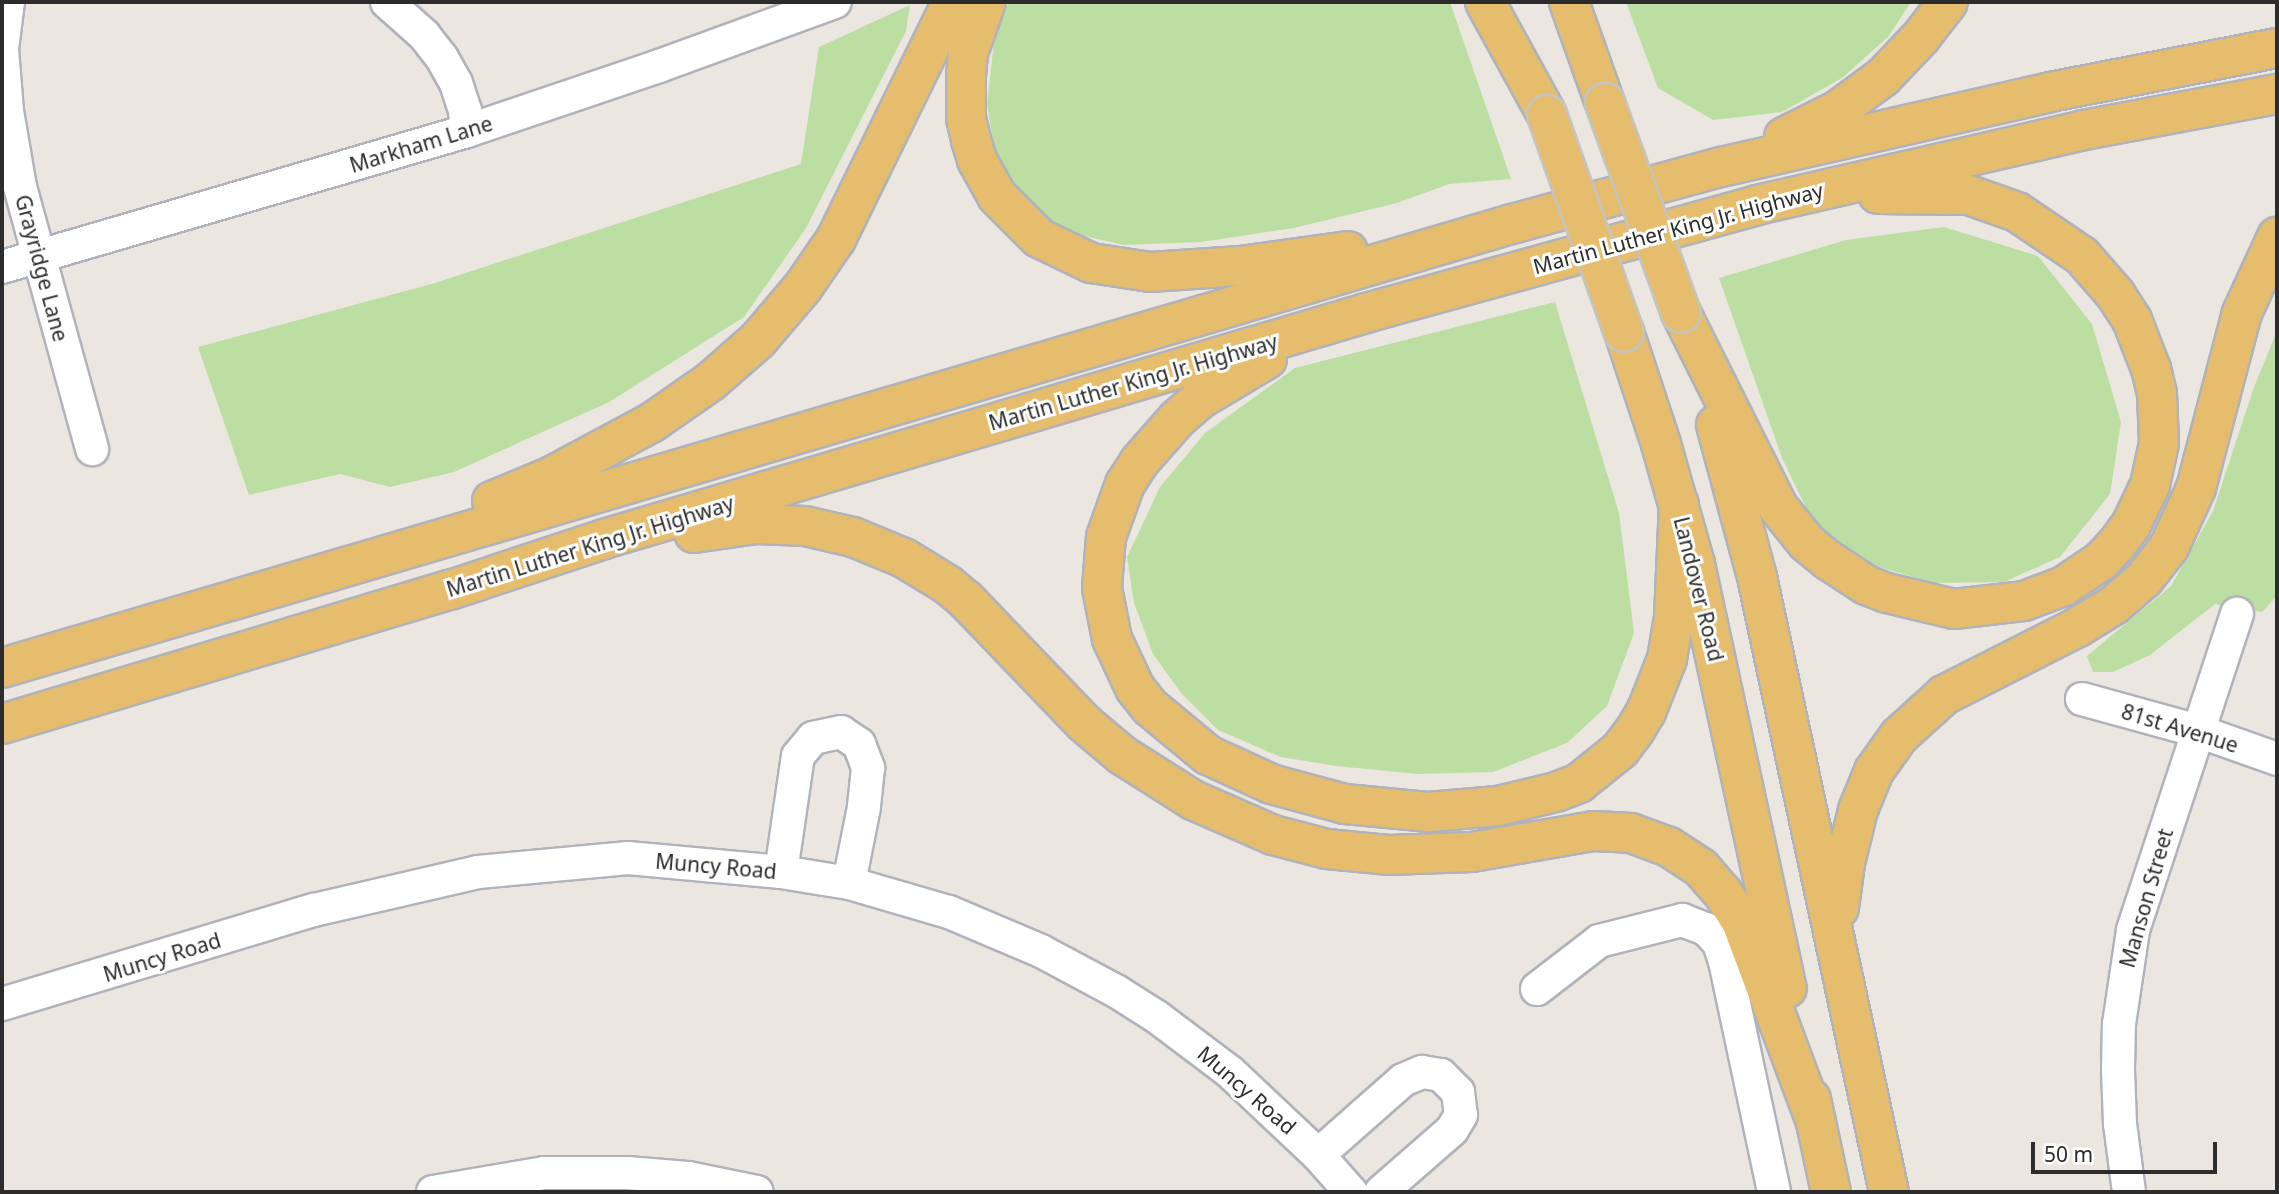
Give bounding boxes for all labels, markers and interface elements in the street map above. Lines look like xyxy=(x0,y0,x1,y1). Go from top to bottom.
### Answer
street label: Markham Lane xyxy=(346,110,496,178)
street label: Martin Luther King Jr. Highway xyxy=(1530,177,1826,279)
street label: Grayridge Lane xyxy=(10,192,74,344)
street label: Martin Luther King Jr. Highway xyxy=(986,329,1280,435)
street label: Martin Luther King Jr. Highway xyxy=(443,490,737,602)
street label: Landover Road xyxy=(1669,514,1729,664)
street label: 81st Avenue xyxy=(2119,698,2241,758)
street label: Manson Street xyxy=(2114,825,2178,971)
street label: Muncy Road xyxy=(654,848,778,884)
street label: Muncy Road xyxy=(100,927,224,987)
street label: Muncy Road xyxy=(1193,1041,1301,1139)
scale bar xyxy=(2034,1128,2220,1172)
text: 50 m xyxy=(2044,1140,2093,1168)

